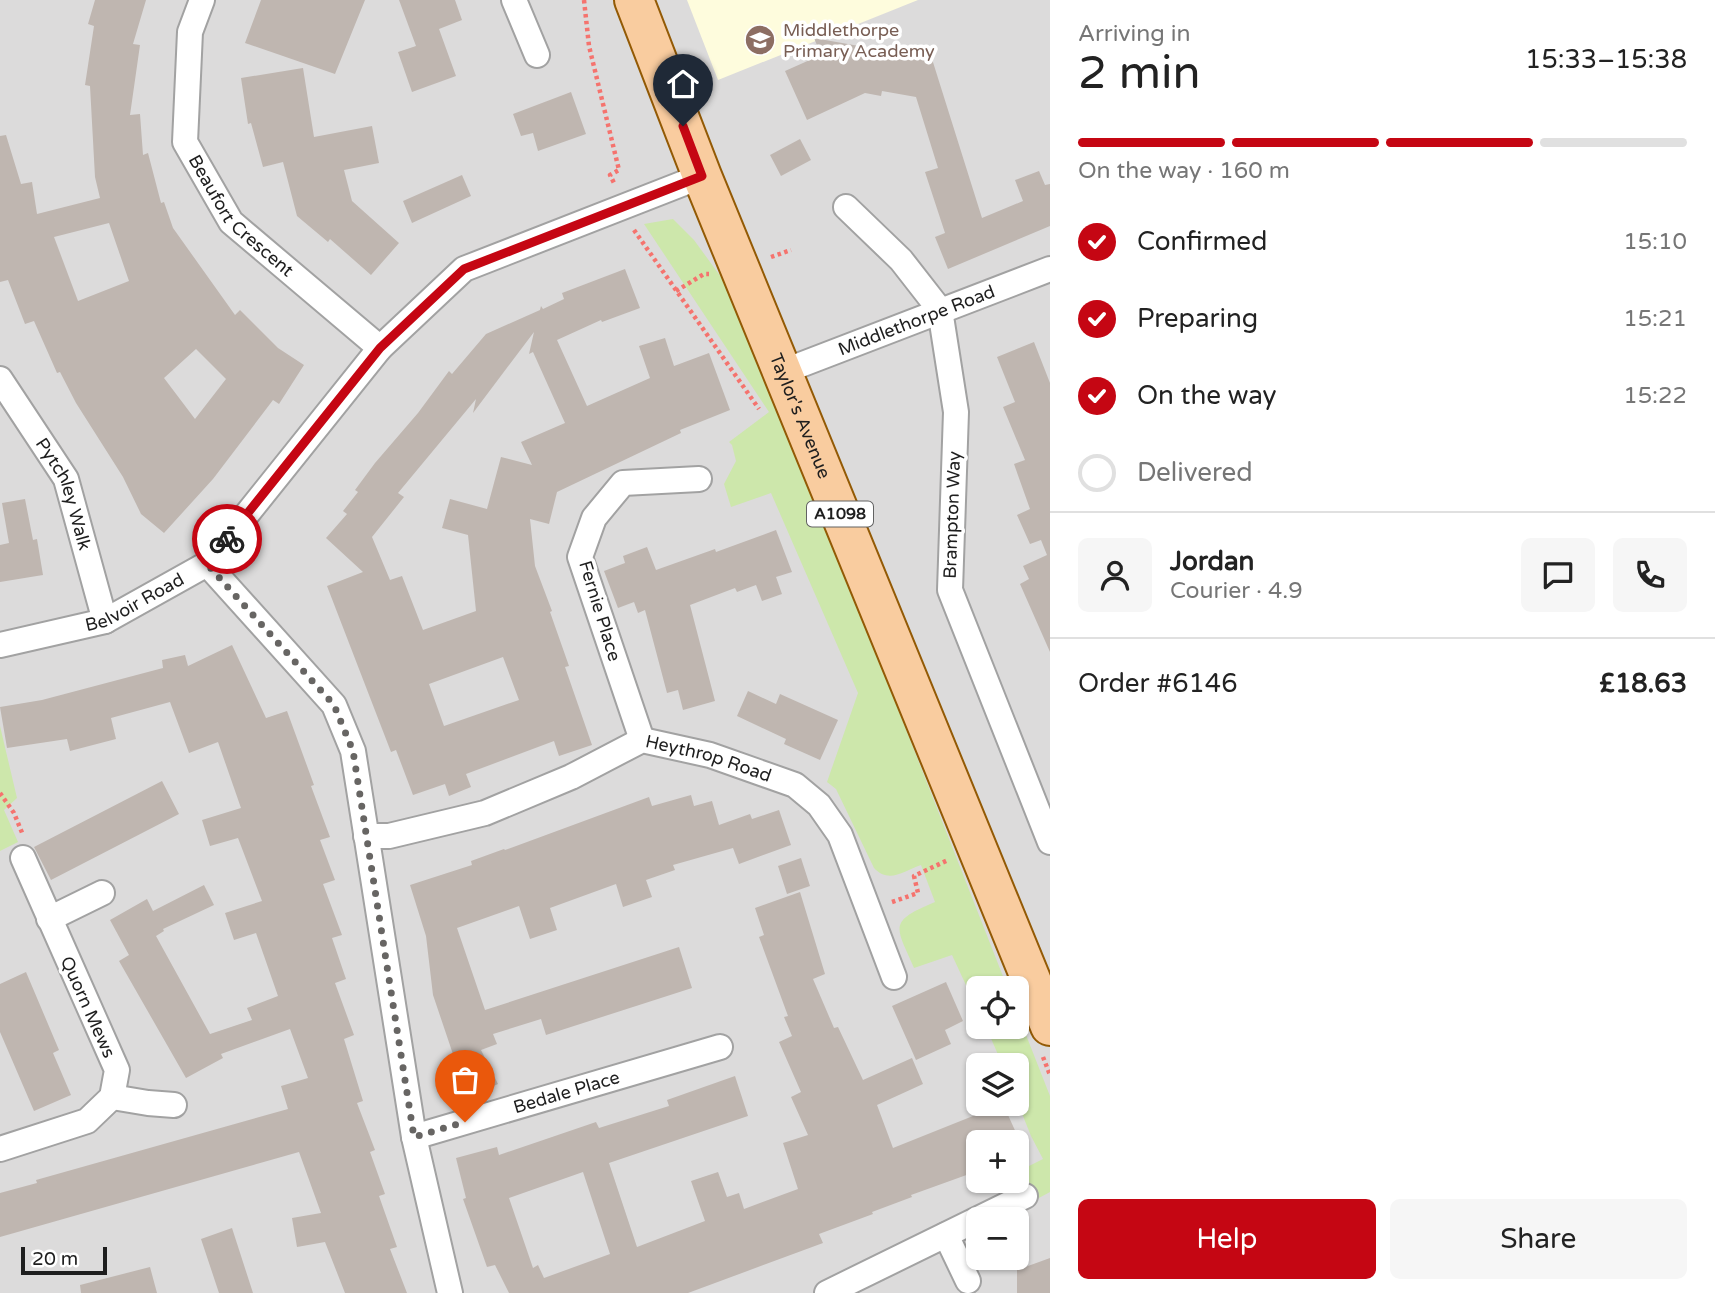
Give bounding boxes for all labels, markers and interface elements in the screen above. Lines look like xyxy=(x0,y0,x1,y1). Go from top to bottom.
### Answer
place label: Middlethorpe Primary Academy xyxy=(783,19,935,62)
text: Arriving in xyxy=(1078,20,1191,48)
school or university icon: Middlethorpe Primary Academy xyxy=(743,23,777,57)
text: 15:33–15:38 xyxy=(1525,44,1687,75)
text: 2 min xyxy=(1078,46,1201,101)
pin xyxy=(653,54,713,126)
icon: home xyxy=(664,65,702,103)
street label: Beaufort Crescent xyxy=(184,151,298,281)
text: On the way · 160 m xyxy=(1078,157,1290,185)
icon: check xyxy=(1078,223,1116,261)
text: Confirmed xyxy=(1137,226,1267,257)
text: 15:10 xyxy=(1623,228,1687,256)
street label: Middlethorpe Road xyxy=(835,280,998,360)
icon: check xyxy=(1078,300,1116,338)
text: Preparing xyxy=(1137,303,1258,334)
text: 15:21 xyxy=(1623,305,1687,333)
street label: Taylor's Avenue xyxy=(765,350,836,482)
icon: check xyxy=(1078,377,1116,415)
text: On the way xyxy=(1137,380,1277,411)
text: 15:22 xyxy=(1623,382,1687,410)
street label: Pytchley Walk xyxy=(31,434,96,553)
street label: Brampton Way xyxy=(939,451,965,579)
text: Delivered xyxy=(1137,457,1253,488)
road number: A1098 xyxy=(807,502,873,526)
courier xyxy=(192,504,262,574)
icon: bike xyxy=(208,520,246,558)
button: person xyxy=(1078,538,1152,612)
button: chat xyxy=(1521,538,1595,612)
button: phone xyxy=(1613,538,1687,612)
text: Jordan xyxy=(1170,546,1254,577)
street label: Fernie Place xyxy=(574,558,626,664)
street label: Belvoir Road xyxy=(83,568,188,636)
text: Courier · 4.9 xyxy=(1170,577,1303,605)
text: Order #6146 xyxy=(1078,668,1238,699)
text: £18.63 xyxy=(1599,668,1687,699)
street label: Heythrop Road xyxy=(643,730,774,787)
street label: Quorn Mews xyxy=(56,953,120,1061)
map controls xyxy=(966,976,1029,1270)
button: locate xyxy=(966,976,1029,1039)
pin xyxy=(435,1050,495,1122)
button: layers xyxy=(966,1053,1029,1116)
icon: bag xyxy=(446,1061,484,1099)
street label: Bedale Place xyxy=(511,1066,622,1118)
button: + xyxy=(966,1130,1029,1193)
button: Help xyxy=(1078,1199,1376,1279)
button: Share xyxy=(1390,1199,1687,1279)
button: − xyxy=(966,1207,1029,1270)
scale bar xyxy=(21,1244,107,1276)
text: 20 m xyxy=(32,1248,78,1270)

